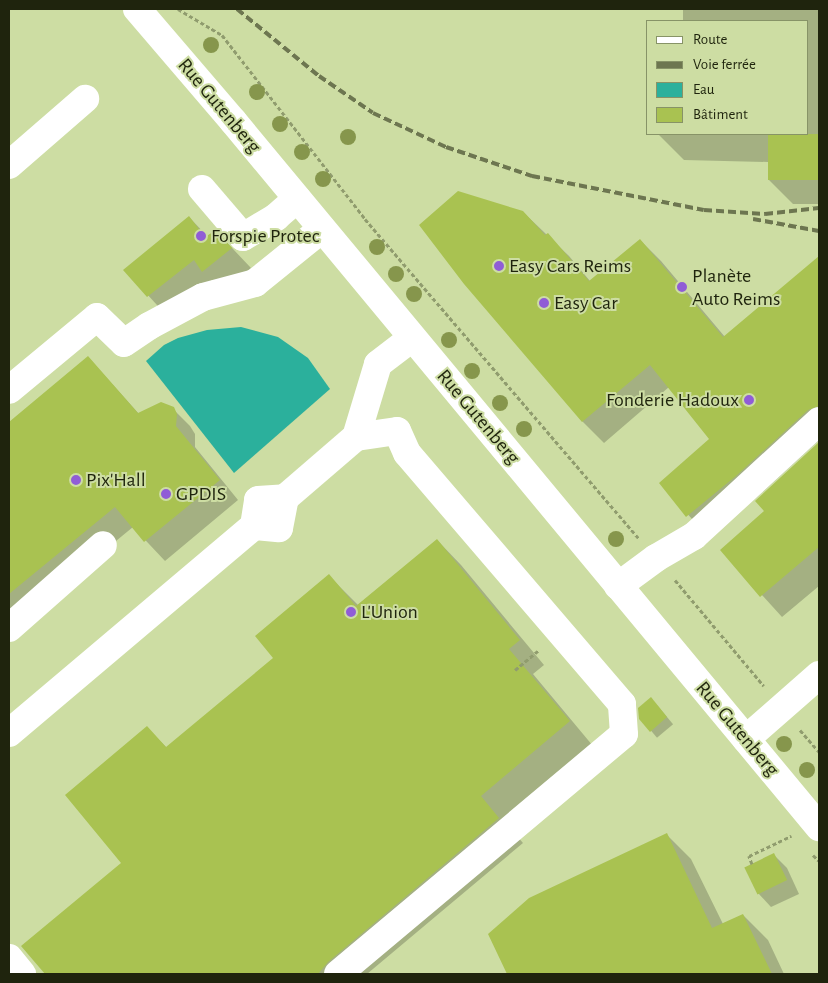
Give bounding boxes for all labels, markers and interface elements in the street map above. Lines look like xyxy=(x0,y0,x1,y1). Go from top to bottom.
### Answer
legend xyxy=(646,20,808,135)
text: Route xyxy=(693,32,727,47)
street label: Rue Gutenberg xyxy=(172,54,266,158)
text: Voie ferrée xyxy=(693,57,756,72)
text: Eau xyxy=(693,82,715,97)
text: Bâtiment xyxy=(693,107,748,122)
place label: Forspie Protec xyxy=(211,224,319,248)
marker: Forspie Protec xyxy=(195,230,207,242)
place label: Easy Cars Reims xyxy=(509,254,631,278)
marker: Easy Cars Reims xyxy=(493,260,505,272)
place label: Planète Auto Reims xyxy=(692,264,780,311)
marker: Planète Auto Reims xyxy=(676,281,688,293)
place label: Easy Car xyxy=(554,291,618,315)
marker: Easy Car xyxy=(538,297,550,309)
street label: Rue Gutenberg xyxy=(431,365,525,469)
place label: Fonderie Hadoux xyxy=(606,388,739,412)
marker: Fonderie Hadoux xyxy=(743,394,755,406)
place label: Pix'Hall xyxy=(86,468,146,492)
marker: Pix'Hall xyxy=(70,474,82,486)
place label: GPDIS xyxy=(176,482,226,506)
marker: GPDIS xyxy=(160,488,172,500)
place label: L'Union xyxy=(361,600,418,624)
marker: L'Union xyxy=(345,606,357,618)
street label: Rue Gutenberg xyxy=(690,677,784,781)

